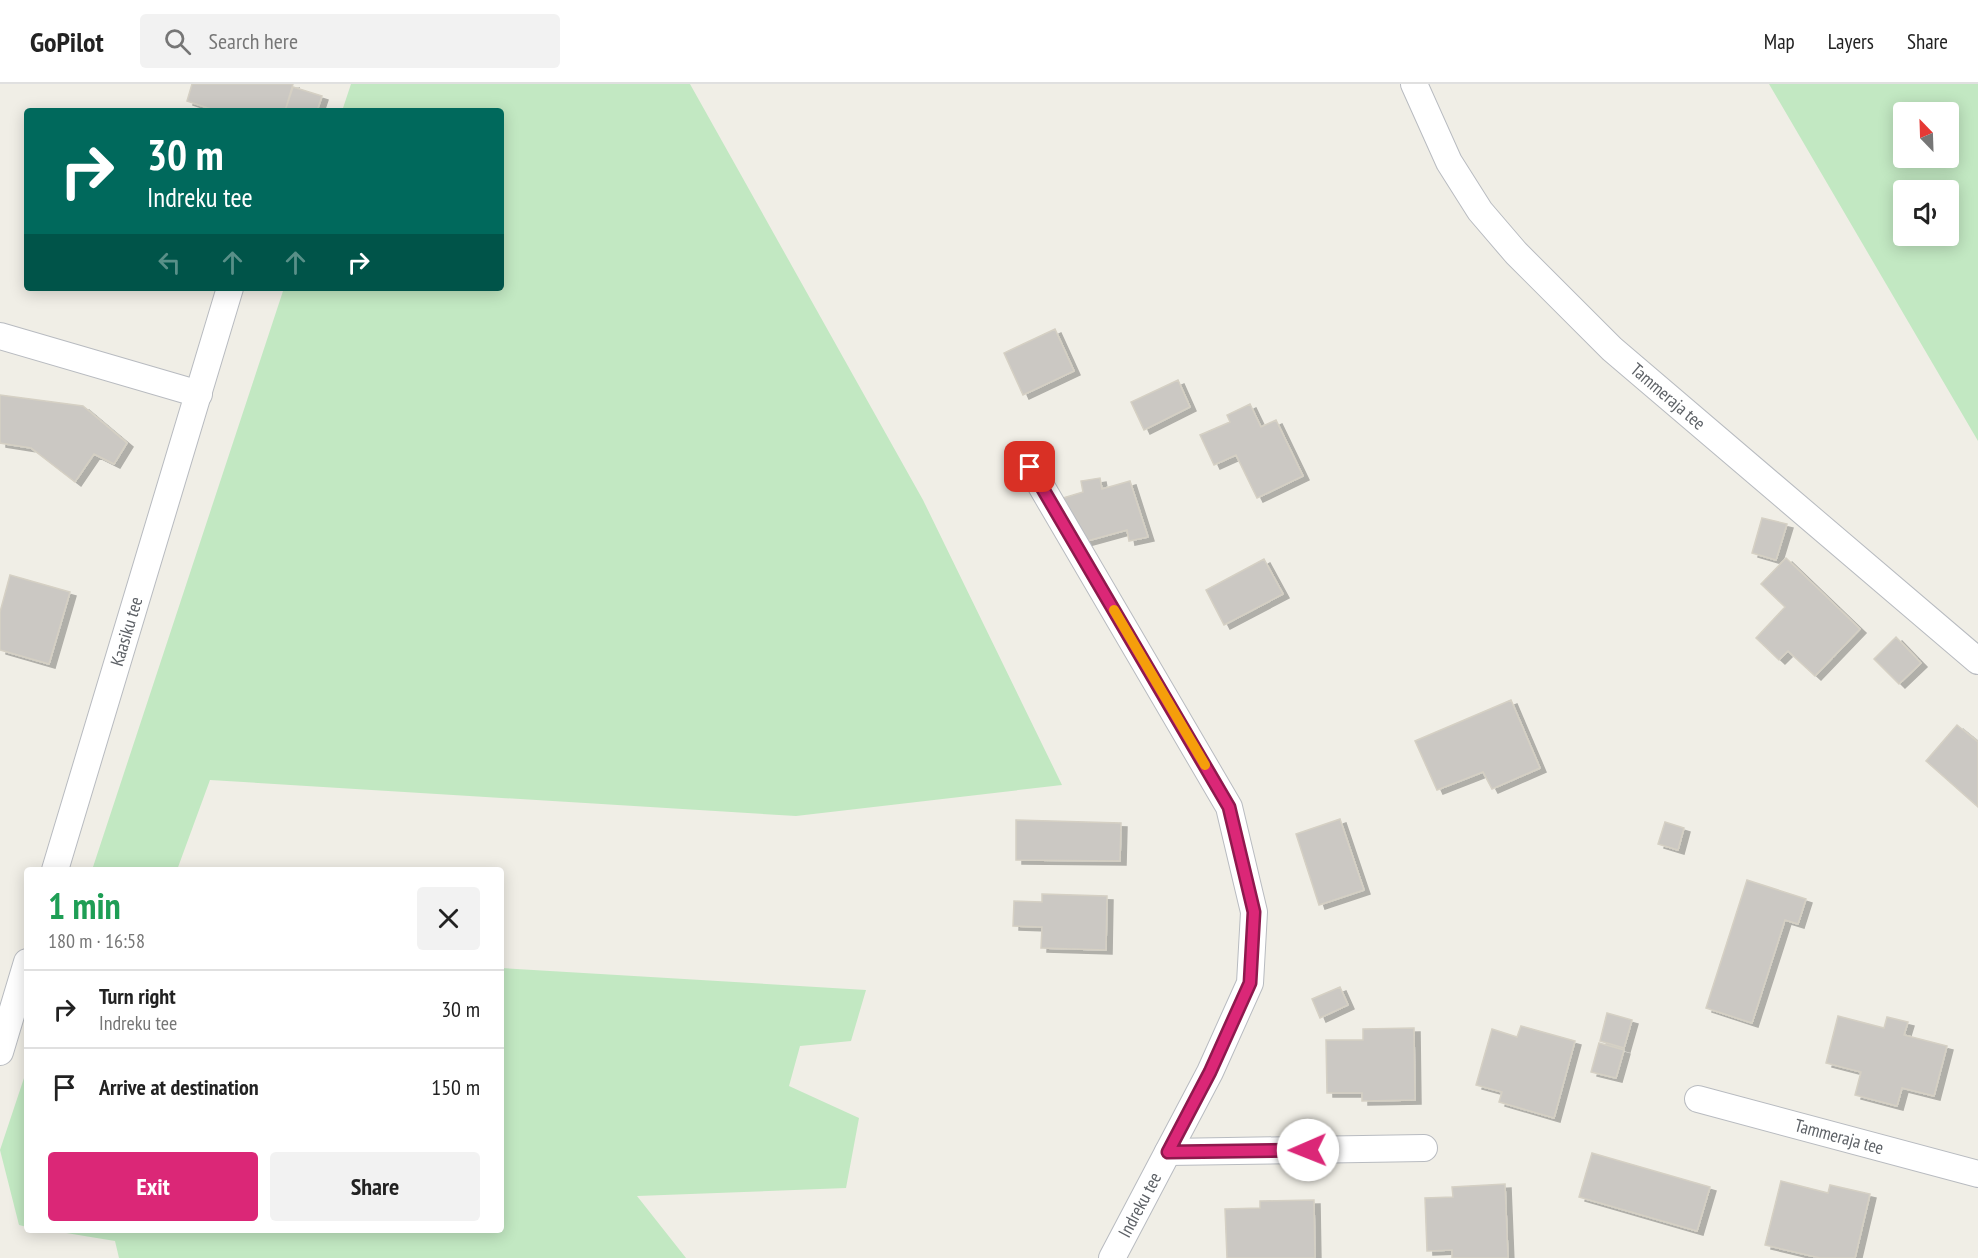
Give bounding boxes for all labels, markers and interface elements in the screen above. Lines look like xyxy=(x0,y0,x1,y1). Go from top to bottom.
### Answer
search box xyxy=(140,14,560,68)
text: GoPilot xyxy=(30,23,104,60)
icon: search xyxy=(161,25,194,58)
text: Search here xyxy=(209,27,298,55)
text: Map xyxy=(1764,28,1795,55)
text: Layers xyxy=(1828,28,1874,55)
text: Share xyxy=(1907,28,1948,55)
north arrow xyxy=(1893,102,1959,168)
map controls xyxy=(1893,102,1959,246)
text: 30 m xyxy=(147,127,224,182)
icon: right xyxy=(48,132,126,210)
text: Indreku tee xyxy=(147,180,253,214)
button: sound xyxy=(1893,180,1959,246)
icon: left xyxy=(153,246,186,279)
icon: ahead xyxy=(216,246,249,279)
icon: ahead xyxy=(279,246,312,279)
icon: right xyxy=(342,246,375,279)
street label: Tammeraja tee xyxy=(1626,358,1710,435)
pin xyxy=(1004,441,1055,492)
icon: arrive xyxy=(1013,450,1046,483)
street label: Kaasiku tee xyxy=(105,594,147,669)
text: 1 min xyxy=(48,882,121,929)
button: close xyxy=(417,887,480,950)
text: 180 m · 16:58 xyxy=(48,928,145,954)
text: Turn right xyxy=(99,982,176,1010)
icon: right xyxy=(48,993,81,1026)
text: 30 m xyxy=(441,995,480,1023)
text: Indreku tee xyxy=(99,1010,177,1036)
icon: arrive xyxy=(48,1071,81,1104)
text: Arrive at destination xyxy=(99,1073,259,1101)
text: 150 m xyxy=(431,1073,480,1101)
street label: Tammeraja tee xyxy=(1792,1113,1886,1159)
position arrow xyxy=(1276,1118,1340,1182)
button: Exit xyxy=(48,1152,258,1221)
button: Share xyxy=(270,1152,480,1221)
street label: Indreku tee xyxy=(1113,1168,1166,1241)

